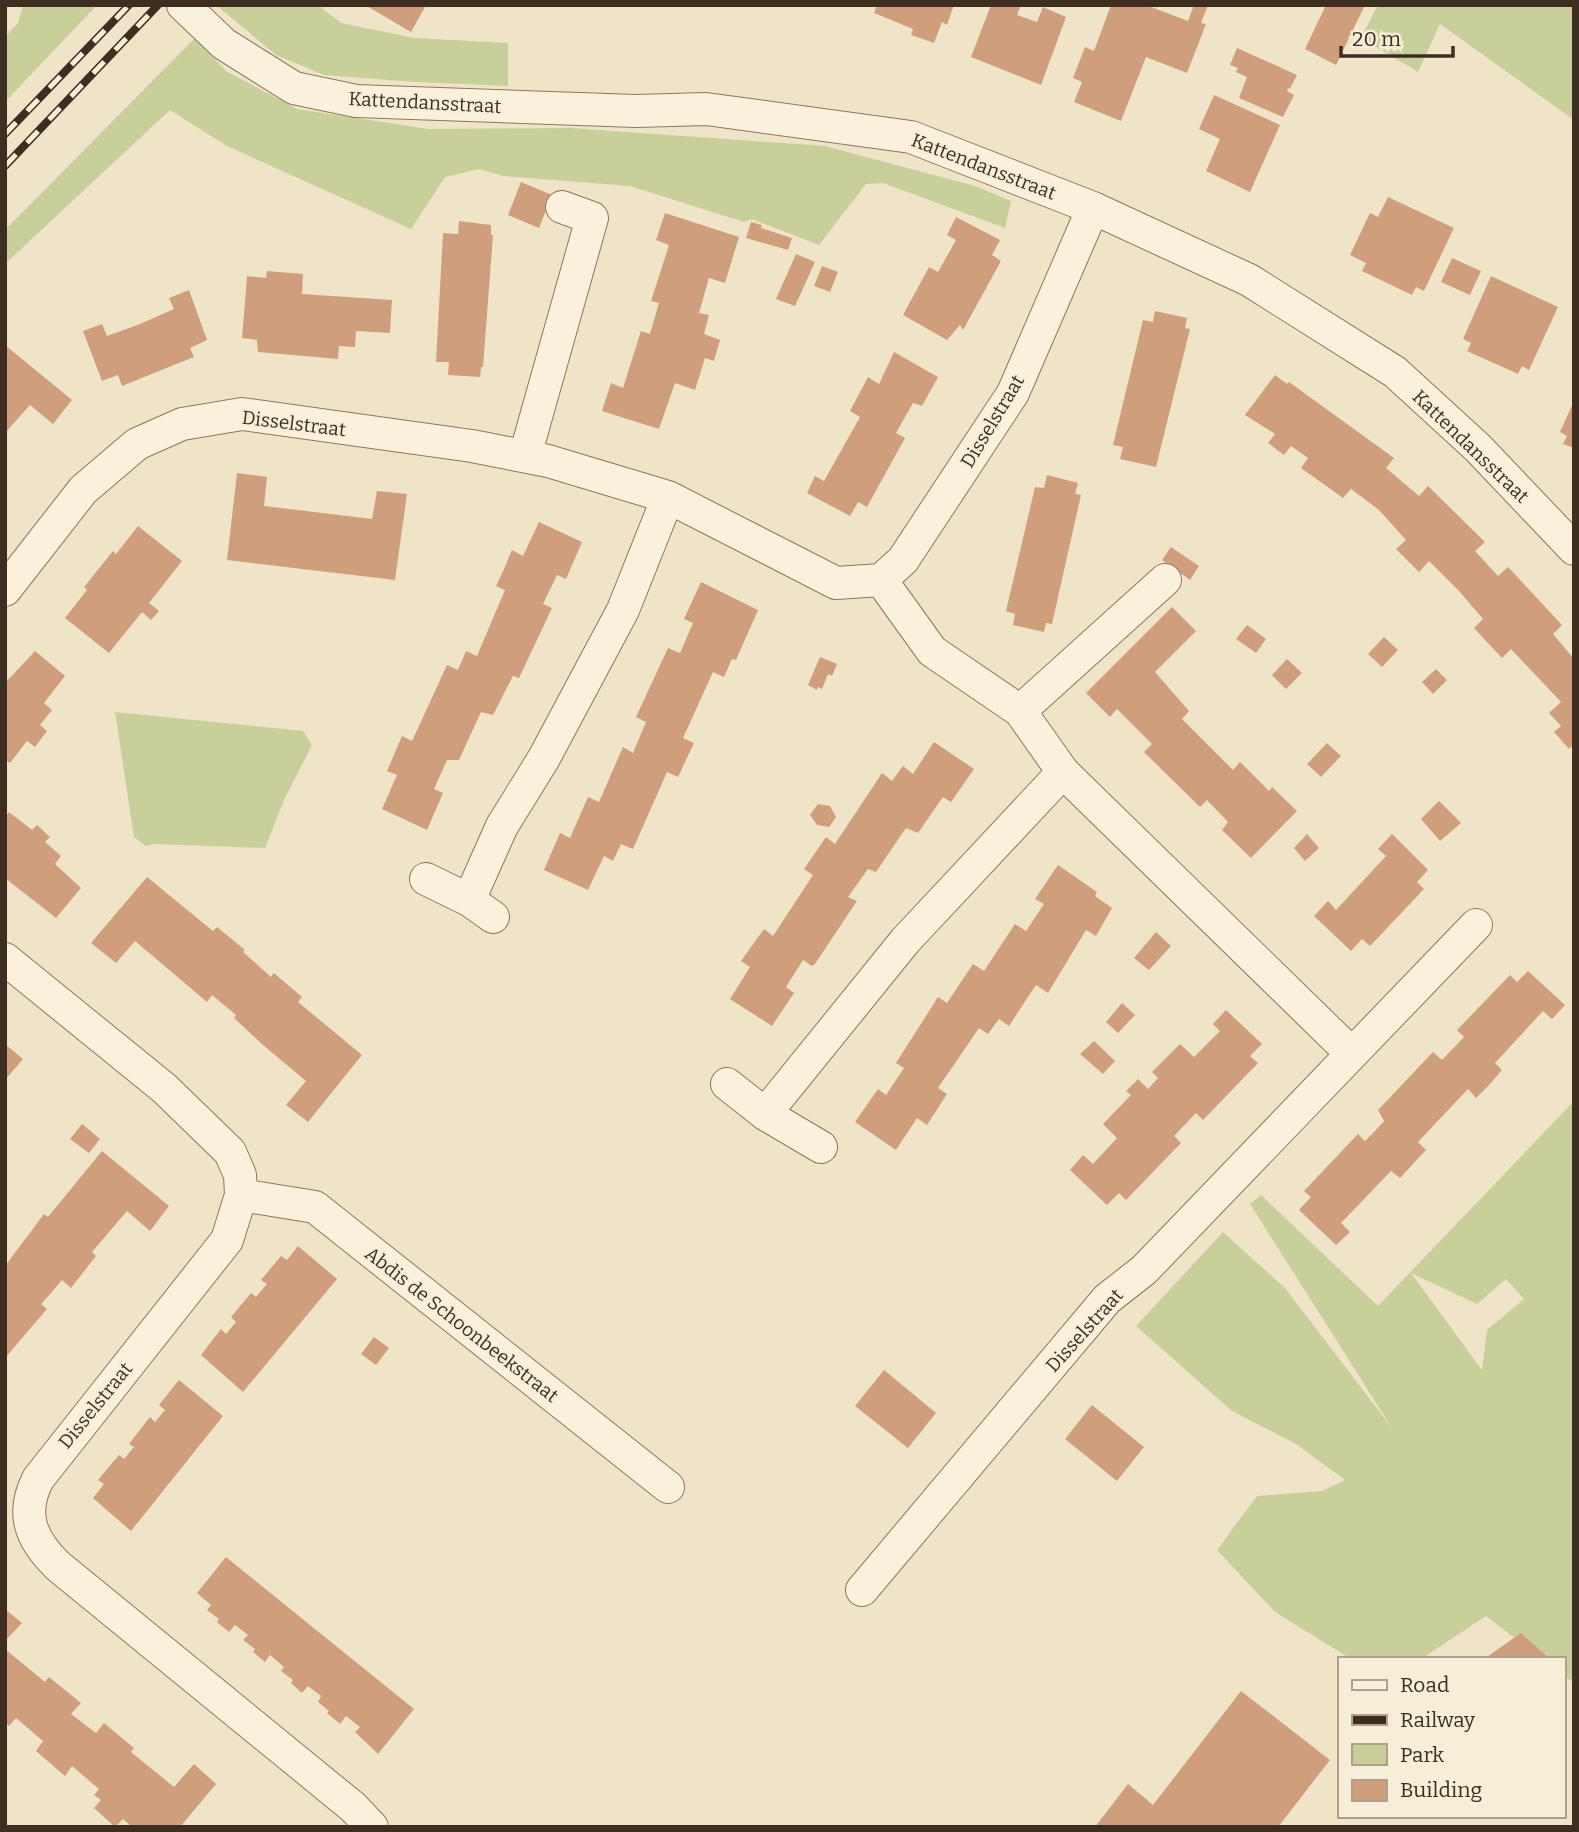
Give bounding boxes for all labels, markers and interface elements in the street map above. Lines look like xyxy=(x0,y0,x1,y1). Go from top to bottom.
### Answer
scale bar xyxy=(1341,14,1453,58)
text: 20 m xyxy=(1352,26,1401,52)
street label: Kattendansstraat xyxy=(348,87,502,118)
street label: Kattendansstraat xyxy=(908,128,1059,205)
street label: Disselstraat xyxy=(956,370,1029,472)
street label: Kattendansstraat xyxy=(1408,385,1534,508)
street label: Disselstraat xyxy=(241,406,347,441)
street label: Abdis de Schoonbeekstraat xyxy=(360,1242,563,1407)
street label: Disselstraat xyxy=(1041,1284,1128,1377)
street label: Disselstraat xyxy=(54,1357,137,1453)
legend xyxy=(1338,1657,1565,1818)
text: Road xyxy=(1400,1672,1449,1698)
text: Railway xyxy=(1400,1707,1476,1733)
text: Park xyxy=(1400,1742,1444,1768)
text: Building xyxy=(1400,1777,1483,1803)

